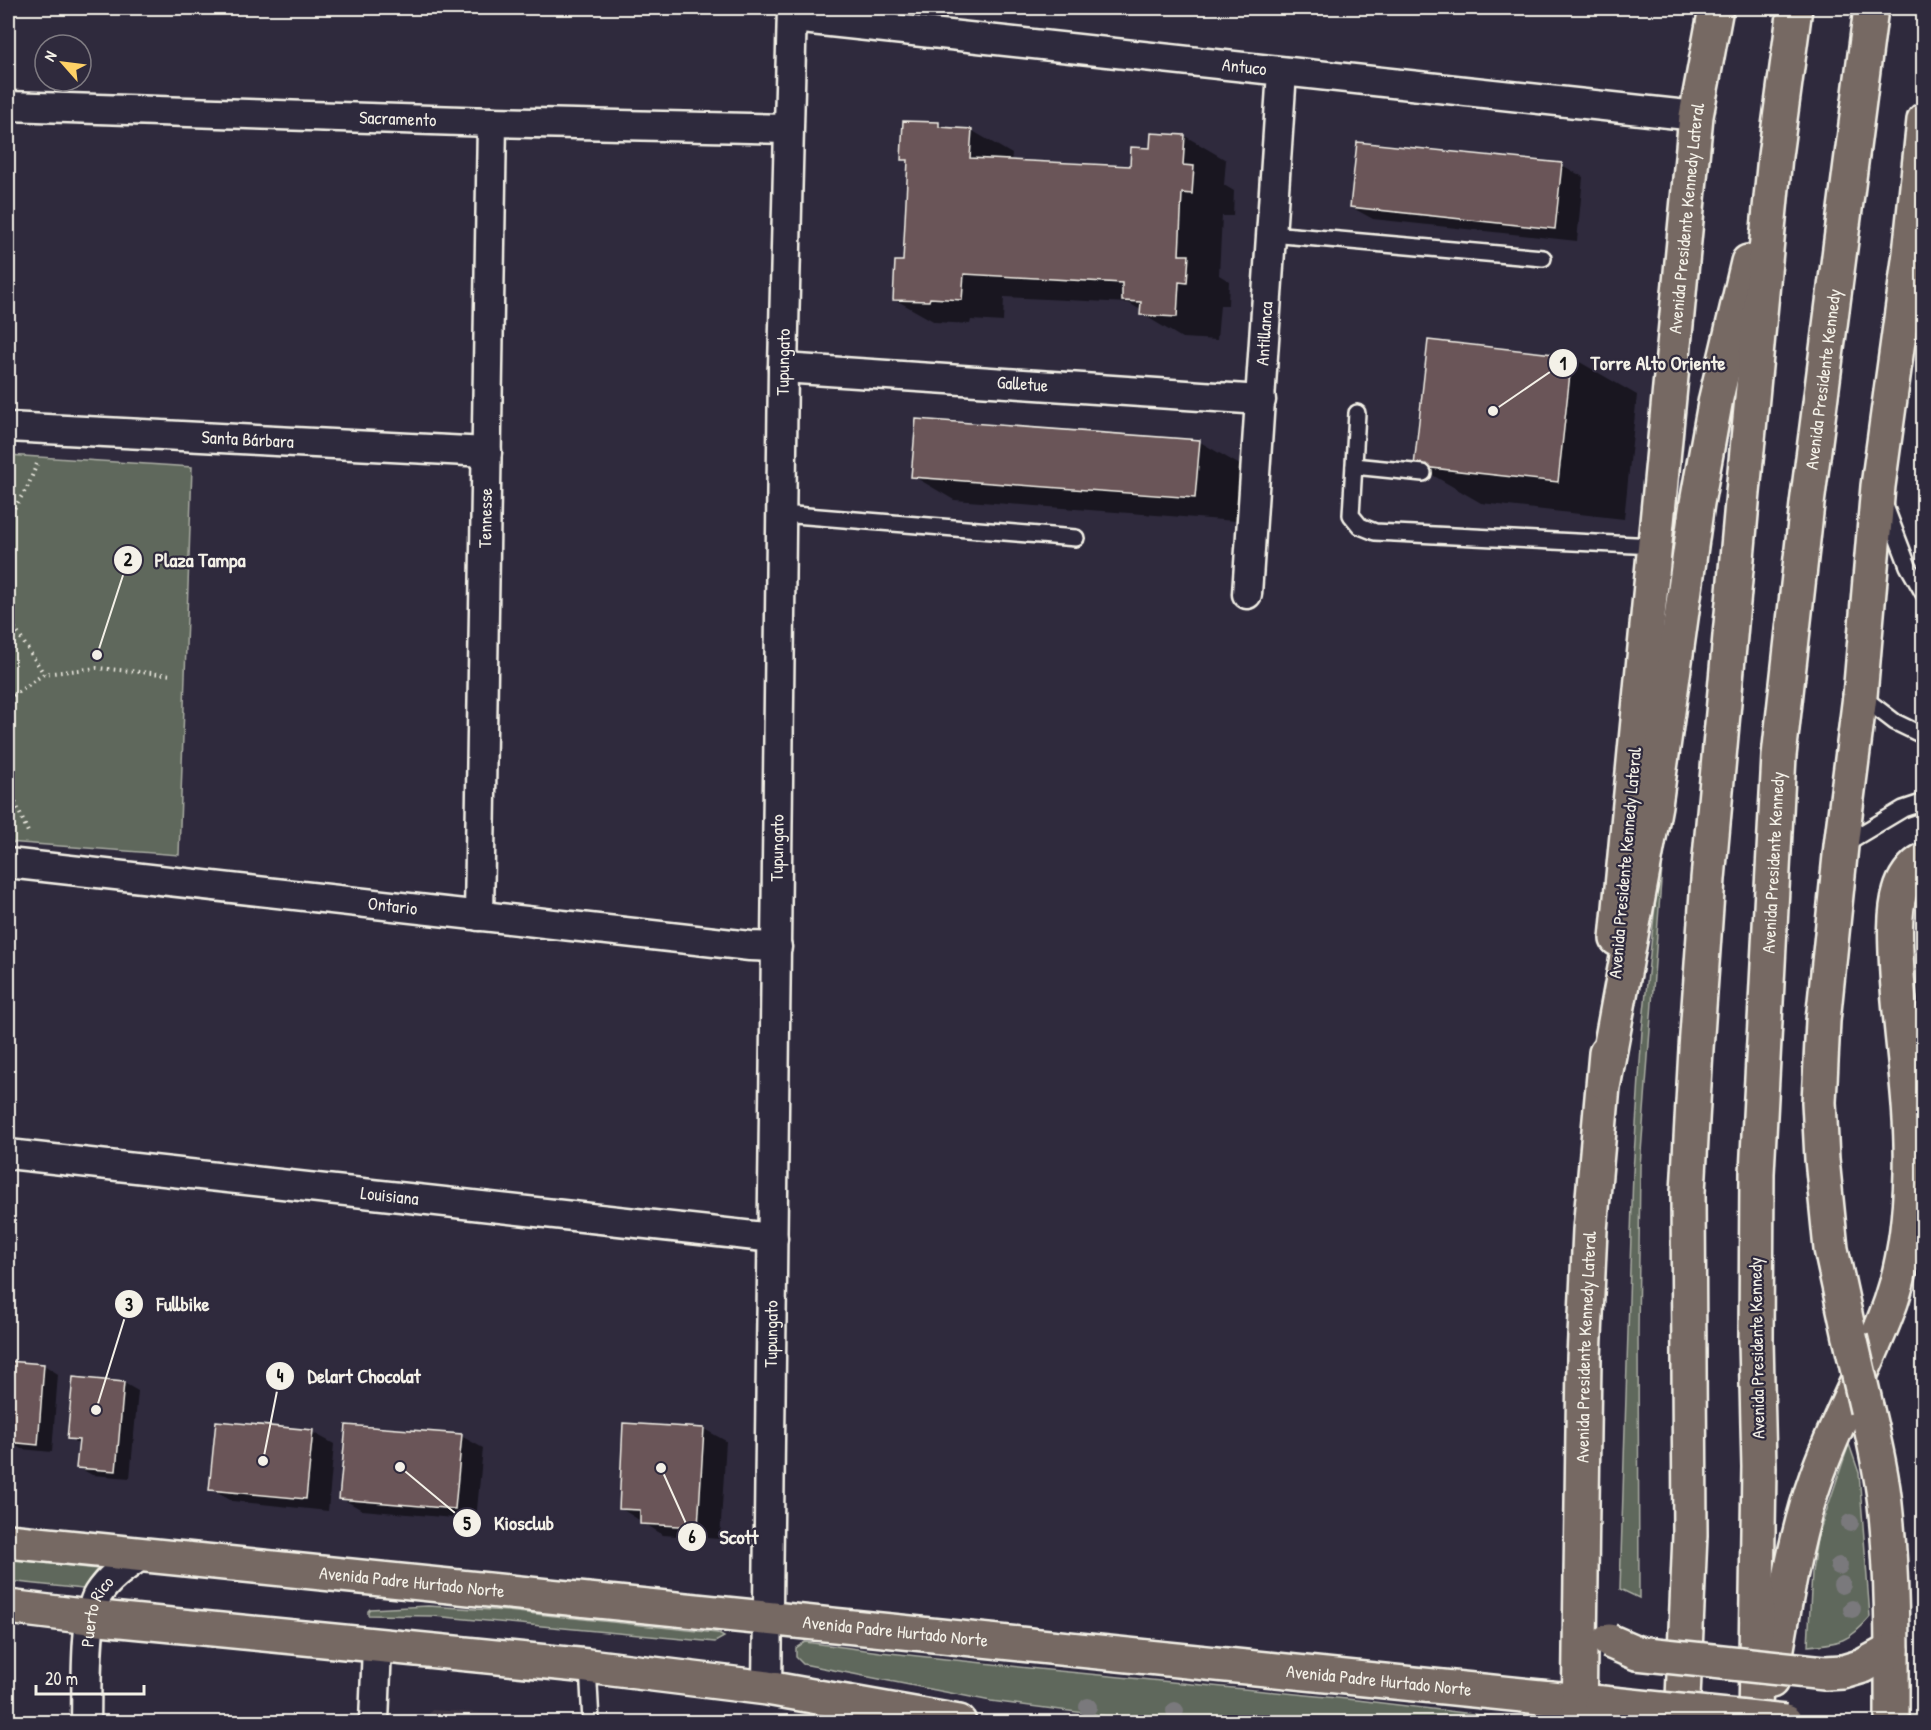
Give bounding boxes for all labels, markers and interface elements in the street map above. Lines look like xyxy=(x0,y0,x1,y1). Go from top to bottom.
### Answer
north arrow xyxy=(33,33,93,93)
text: N xyxy=(38,47,62,65)
street label: Antuco xyxy=(1221,52,1268,81)
street label: Avenida Presidente Kennedy Lateral xyxy=(1662,100,1710,335)
street label: Sacramento xyxy=(359,105,437,132)
street label: Avenida Presidente Kennedy xyxy=(1799,287,1847,471)
street label: Antillanca xyxy=(1249,301,1279,366)
street label: Tupungato xyxy=(770,328,796,396)
callout: Torre Alto Oriente xyxy=(1548,344,1738,382)
text: Torre Alto Oriente xyxy=(1589,349,1726,376)
text: 1 xyxy=(1560,351,1567,376)
street label: Galletue xyxy=(996,369,1049,398)
street label: Santa Bárbara xyxy=(201,424,295,454)
street label: Tennesse xyxy=(472,488,498,548)
callout: Plaza Tampa xyxy=(113,541,258,579)
text: Plaza Tampa xyxy=(155,546,246,574)
text: 2 xyxy=(124,547,133,572)
street label: Avenida Presidente Kennedy Lateral xyxy=(1602,746,1647,979)
street label: Avenida Presidente Kennedy xyxy=(1756,771,1790,954)
street label: Tupungato xyxy=(764,814,790,882)
street label: Ontario xyxy=(367,890,419,921)
street label: Louisiana xyxy=(359,1180,420,1211)
street label: Avenida Presidente Kennedy Lateral xyxy=(1570,1230,1602,1463)
street label: Avenida Presidente Kennedy xyxy=(1742,1257,1771,1439)
callout: Fullbike xyxy=(114,1285,221,1323)
text: Fullbike xyxy=(155,1290,210,1317)
text: 3 xyxy=(125,1292,133,1317)
street label: Tupungato xyxy=(758,1300,784,1368)
callout: Delart Chocolat xyxy=(265,1357,432,1395)
text: Delart Chocolat xyxy=(307,1362,422,1389)
text: 4 xyxy=(277,1363,284,1388)
callout: Kiosclub xyxy=(452,1504,566,1542)
text: Kiosclub xyxy=(494,1509,554,1536)
text: 5 xyxy=(463,1511,471,1536)
callout: Scott xyxy=(677,1518,770,1556)
text: Scott xyxy=(720,1523,759,1550)
text: 6 xyxy=(688,1524,696,1549)
street label: Avenida Padre Hurtado Norte xyxy=(318,1560,506,1603)
street label: Puerto Rico xyxy=(75,1570,119,1648)
street label: Avenida Padre Hurtado Norte xyxy=(802,1609,989,1653)
scale bar xyxy=(36,1658,144,1696)
street label: Avenida Padre Hurtado Norte xyxy=(1285,1658,1473,1702)
text: 20 m xyxy=(45,1666,78,1691)

